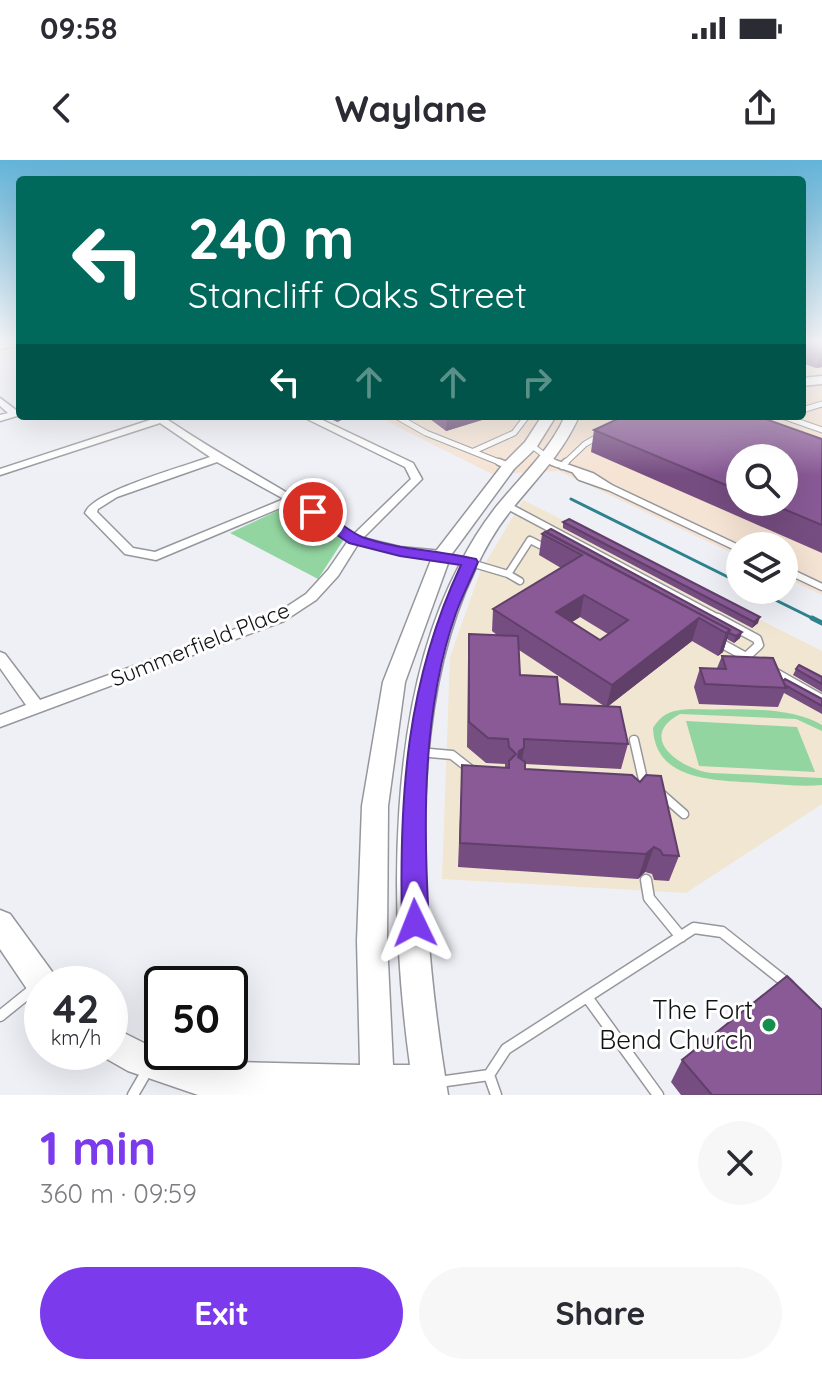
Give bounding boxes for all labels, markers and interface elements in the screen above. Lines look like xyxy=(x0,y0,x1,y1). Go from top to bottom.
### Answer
text: 09:58 xyxy=(40,9,117,47)
icon: back xyxy=(40,86,84,130)
text: Waylane xyxy=(335,86,487,131)
icon: share xyxy=(738,86,782,130)
text: 240 m xyxy=(188,203,355,273)
icon: left xyxy=(56,208,160,312)
text: Stancliff Oaks Street xyxy=(188,272,527,317)
icon: left xyxy=(263,360,307,404)
icon: ahead xyxy=(347,360,391,404)
icon: ahead xyxy=(431,360,475,404)
icon: right xyxy=(515,360,559,404)
map controls xyxy=(726,444,798,604)
button: search xyxy=(726,444,798,516)
pin xyxy=(279,478,347,546)
icon: arrive xyxy=(291,490,335,534)
button: layers xyxy=(726,532,798,604)
street label: Summerfield Place xyxy=(106,595,294,693)
position arrow xyxy=(373,881,457,965)
speed limit sign: 50 xyxy=(144,966,248,1070)
text: 42 xyxy=(53,983,99,1033)
place label: The Fort Bend Church xyxy=(599,993,753,1056)
marker: The Fort Bend Church xyxy=(760,1016,778,1034)
text: km/h xyxy=(51,1025,101,1050)
text: 1 min xyxy=(40,1117,156,1177)
button: close xyxy=(698,1121,782,1205)
text: 360 m · 09:59 xyxy=(40,1177,197,1210)
button: Exit xyxy=(40,1267,403,1359)
button: Share xyxy=(419,1267,782,1359)

